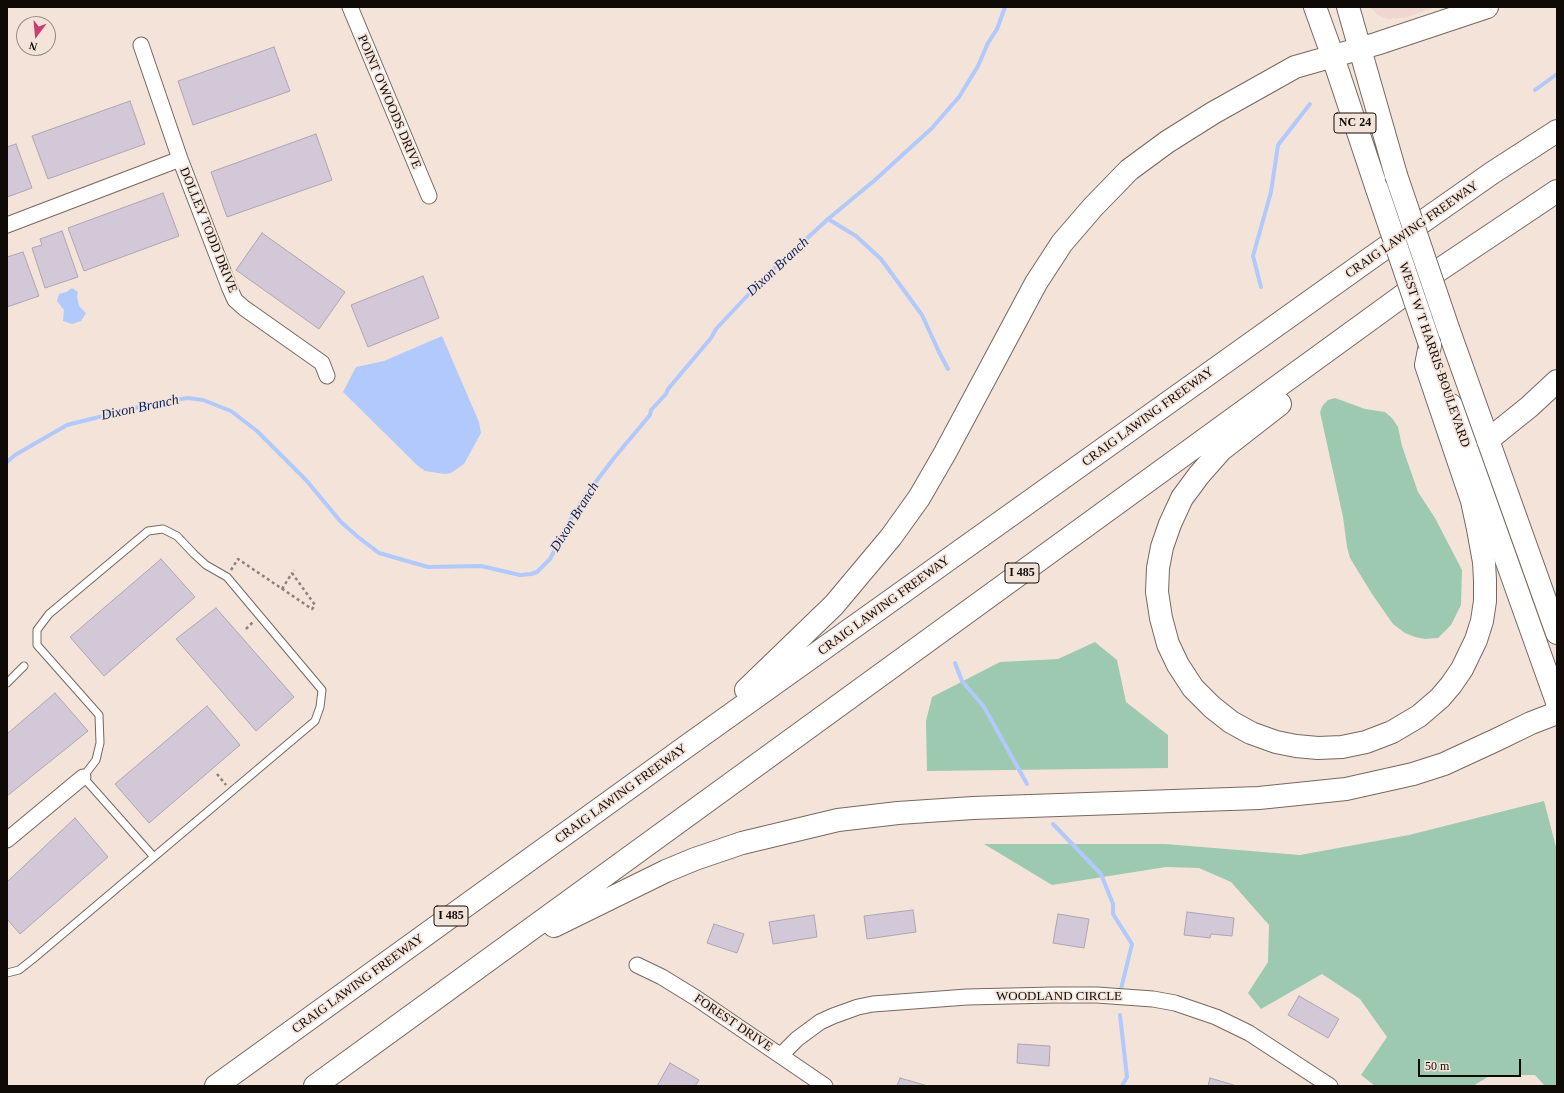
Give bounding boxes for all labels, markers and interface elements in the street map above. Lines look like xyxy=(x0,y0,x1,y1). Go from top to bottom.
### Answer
north arrow xyxy=(16,16,56,56)
street label: POINT O'WOODS DRIVE xyxy=(354,33,424,171)
text: N xyxy=(27,40,38,53)
road number: NC 24 xyxy=(1334,113,1376,133)
street label: DOLLEY TODD DRIVE xyxy=(176,165,240,295)
street label: CRAIG LAWING FREEWAY xyxy=(1342,178,1482,282)
water label: Dixon Branch xyxy=(743,234,813,300)
street label: WEST W T HARRIS BOULEVARD xyxy=(1395,260,1473,450)
street label: CRAIG LAWING FREEWAY xyxy=(1079,364,1217,470)
water label: Dixon Branch xyxy=(100,392,180,424)
water label: Dixon Branch xyxy=(547,479,603,555)
street label: CRAIG LAWING FREEWAY xyxy=(815,553,953,659)
road number: I 485 xyxy=(1005,563,1039,583)
street label: CRAIG LAWING FREEWAY xyxy=(552,741,690,847)
road number: I 485 xyxy=(434,906,468,926)
street label: CRAIG LAWING FREEWAY xyxy=(289,931,427,1037)
street label: WOODLAND CIRCLE xyxy=(996,989,1122,1005)
street label: FOREST DRIVE xyxy=(691,991,775,1055)
scale bar xyxy=(1420,1051,1523,1077)
text: 50 m xyxy=(1425,1059,1449,1073)

